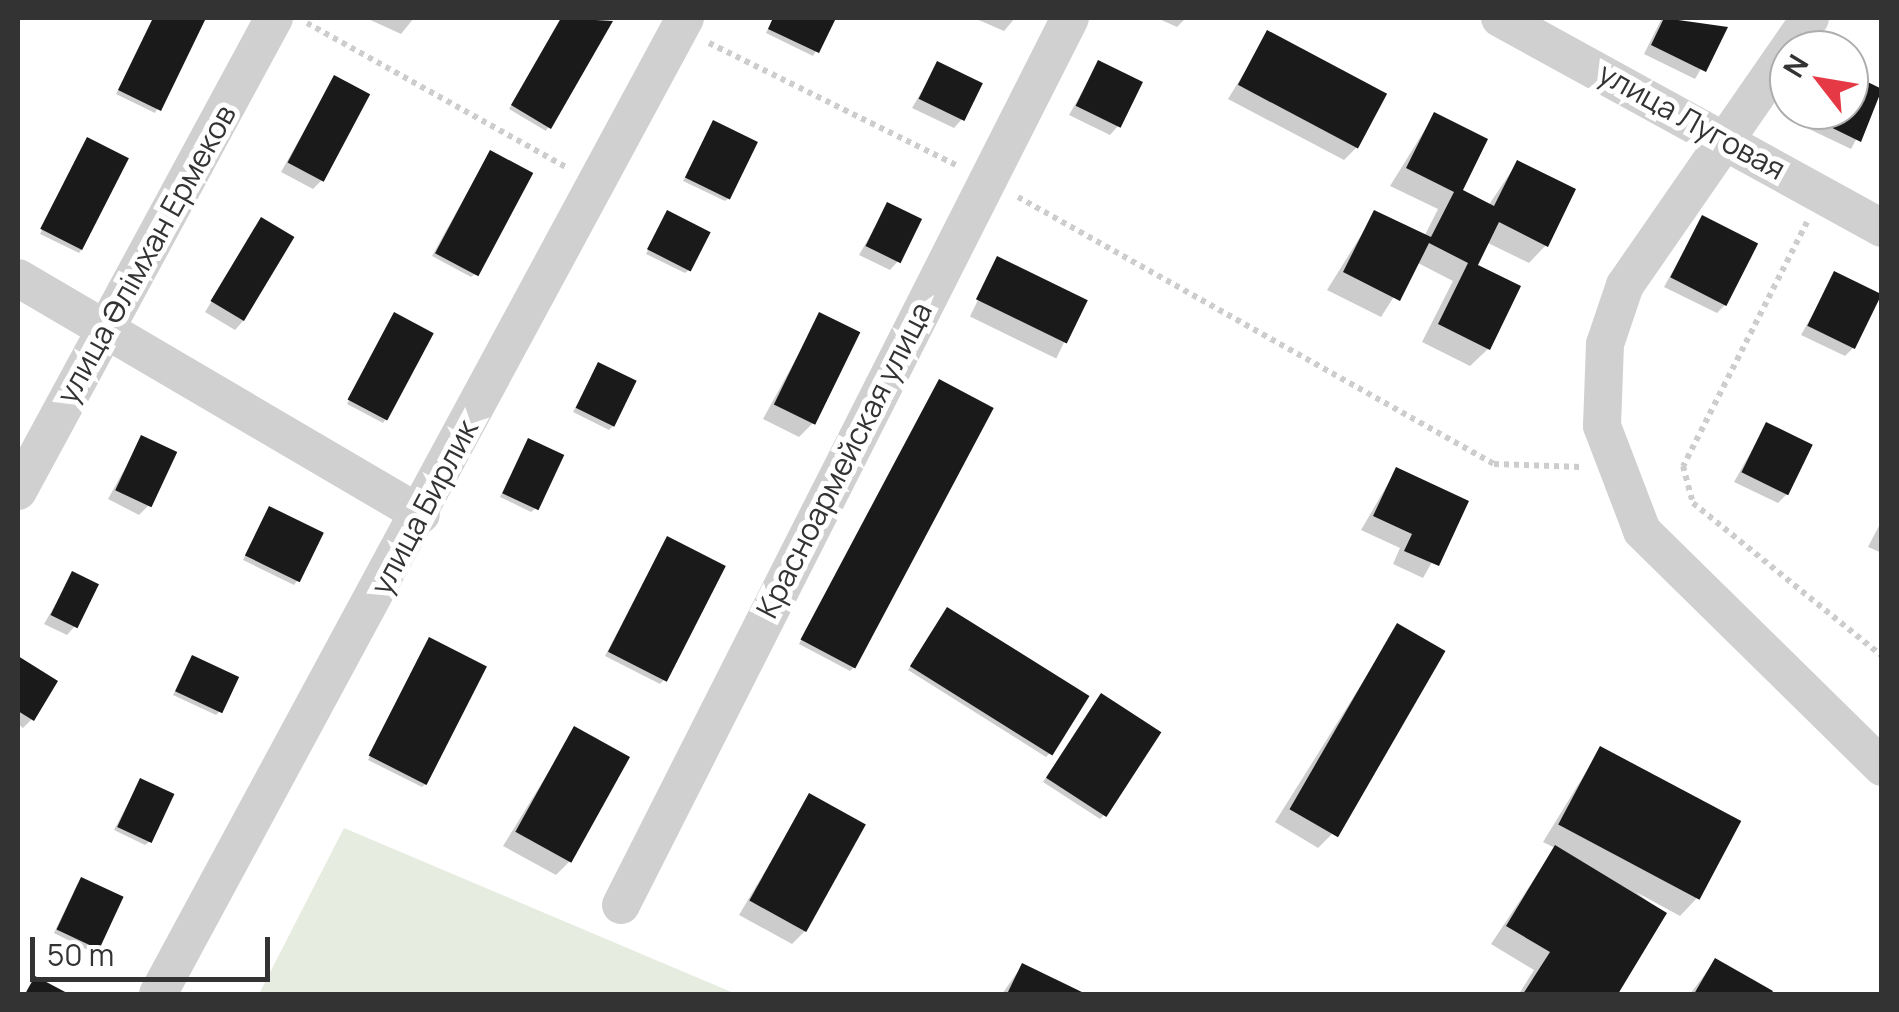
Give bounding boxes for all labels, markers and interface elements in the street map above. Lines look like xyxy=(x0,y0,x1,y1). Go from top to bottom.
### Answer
north arrow xyxy=(1769,30,1869,130)
text: N xyxy=(1774,47,1816,84)
street label: улица Луговая xyxy=(1592,55,1792,187)
street label: улица Әлімхан Ермеков xyxy=(49,99,243,409)
street label: Красноармейская улица xyxy=(749,296,939,624)
street label: улица Бирлик xyxy=(363,413,485,601)
scale bar xyxy=(35,917,275,979)
text: 50 m xyxy=(47,934,114,975)

